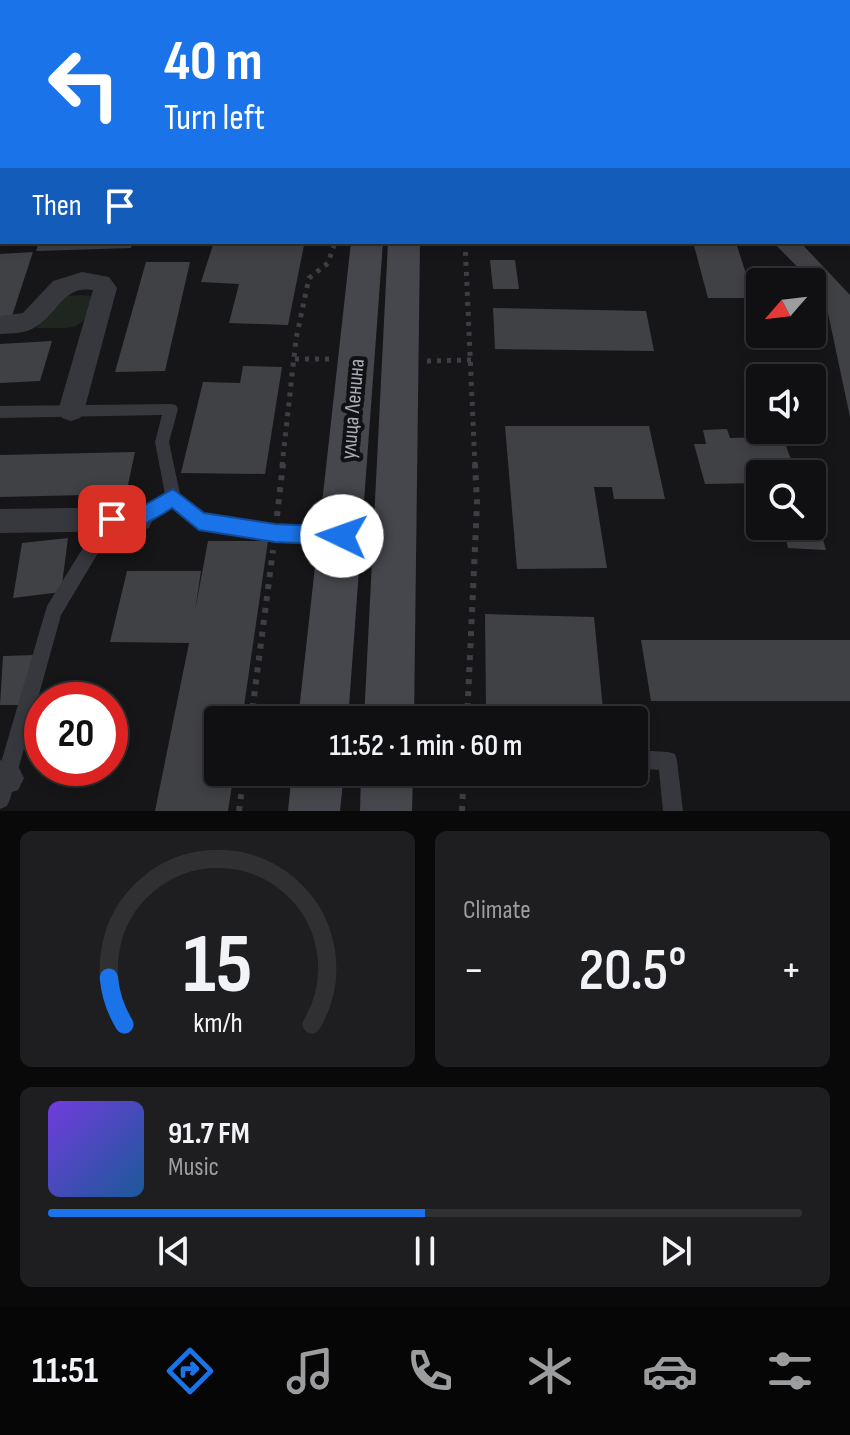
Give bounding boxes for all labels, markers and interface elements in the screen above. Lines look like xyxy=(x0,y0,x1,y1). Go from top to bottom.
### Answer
text: 40 m xyxy=(164,29,263,96)
icon: left xyxy=(32,32,136,136)
text: Turn left xyxy=(164,97,265,140)
icon: arrive xyxy=(98,184,142,228)
text: Then xyxy=(32,188,82,224)
north arrow xyxy=(746,268,826,348)
map controls xyxy=(746,268,826,540)
street label: улица Ленина xyxy=(335,358,371,460)
button: sound xyxy=(746,364,826,444)
button: search xyxy=(746,460,826,540)
pin xyxy=(78,485,146,553)
position arrow xyxy=(300,494,384,578)
icon: arrive xyxy=(90,497,134,541)
speed limit sign: 20 xyxy=(24,682,128,786)
text: 11:52 · 1 min · 60 m xyxy=(330,728,522,764)
text: Climate xyxy=(463,895,531,926)
text: 15 xyxy=(183,916,252,1016)
text: 20.5° xyxy=(578,935,687,1007)
text: − xyxy=(463,944,485,997)
text: + xyxy=(780,944,802,997)
text: km/h xyxy=(193,1006,242,1041)
text: 91.7 FM xyxy=(168,1116,250,1152)
text: Music xyxy=(168,1152,219,1183)
icon: previous xyxy=(152,1229,196,1273)
icon: pause xyxy=(403,1229,447,1273)
icon: next xyxy=(654,1229,698,1273)
icon: directions xyxy=(162,1343,218,1399)
icon: music xyxy=(282,1343,338,1399)
icon: phone xyxy=(402,1343,458,1399)
icon: climate xyxy=(522,1343,578,1399)
icon: car xyxy=(642,1343,698,1399)
icon: filters xyxy=(762,1343,818,1399)
text: 11:51 xyxy=(32,1350,98,1393)

